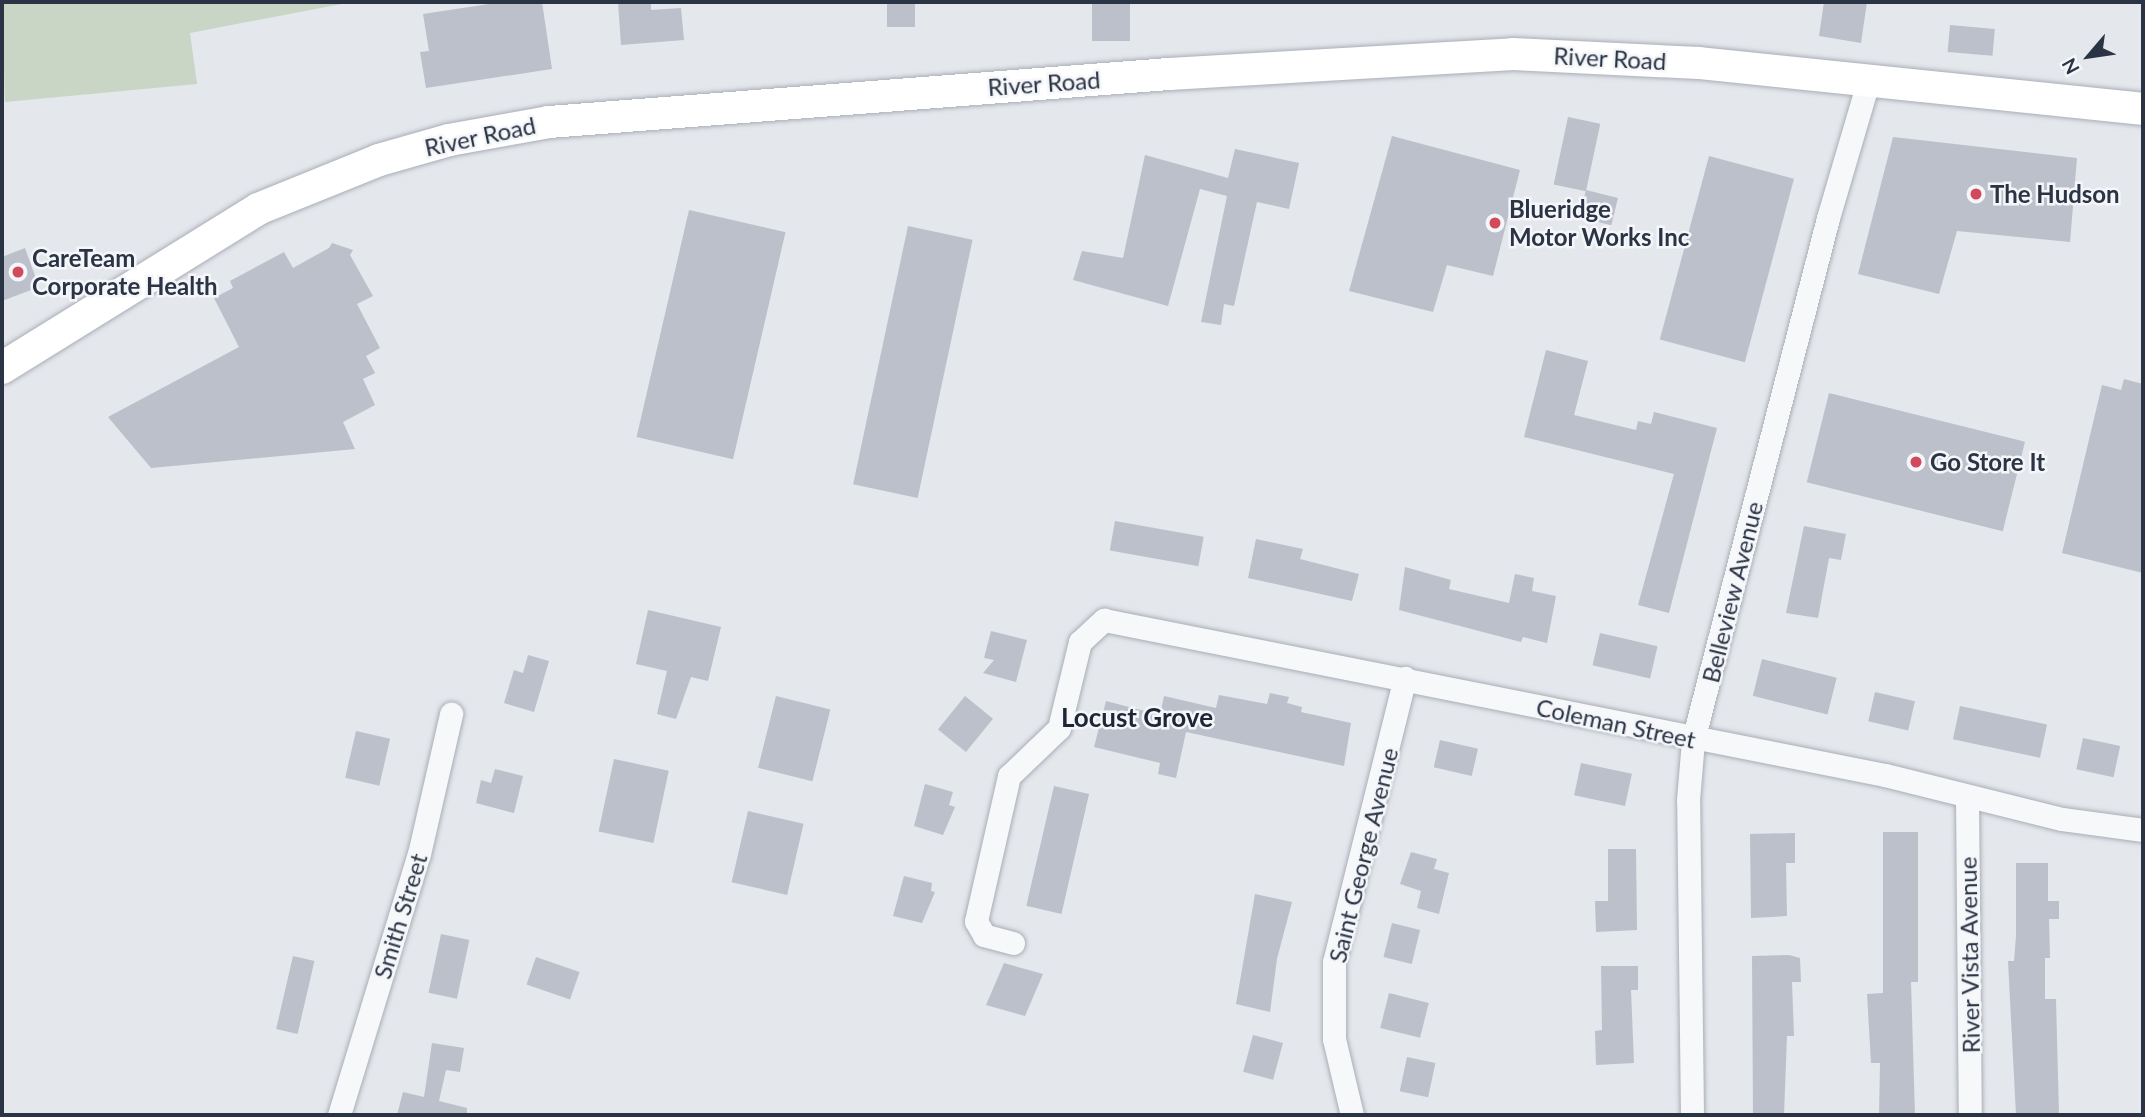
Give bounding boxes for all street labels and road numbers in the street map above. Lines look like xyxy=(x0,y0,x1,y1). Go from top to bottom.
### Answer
street label: River Road xyxy=(1553,41,1667,75)
street label: River Road xyxy=(986,65,1102,101)
street label: River Road xyxy=(422,110,538,162)
street label: Belleview Avenue xyxy=(1695,498,1769,686)
street label: Coleman Street xyxy=(1534,692,1698,754)
street label: Saint George Avenue xyxy=(1322,744,1404,966)
street label: Smith Street xyxy=(367,850,433,982)
street label: River Vista Avenue xyxy=(1953,855,1985,1055)

